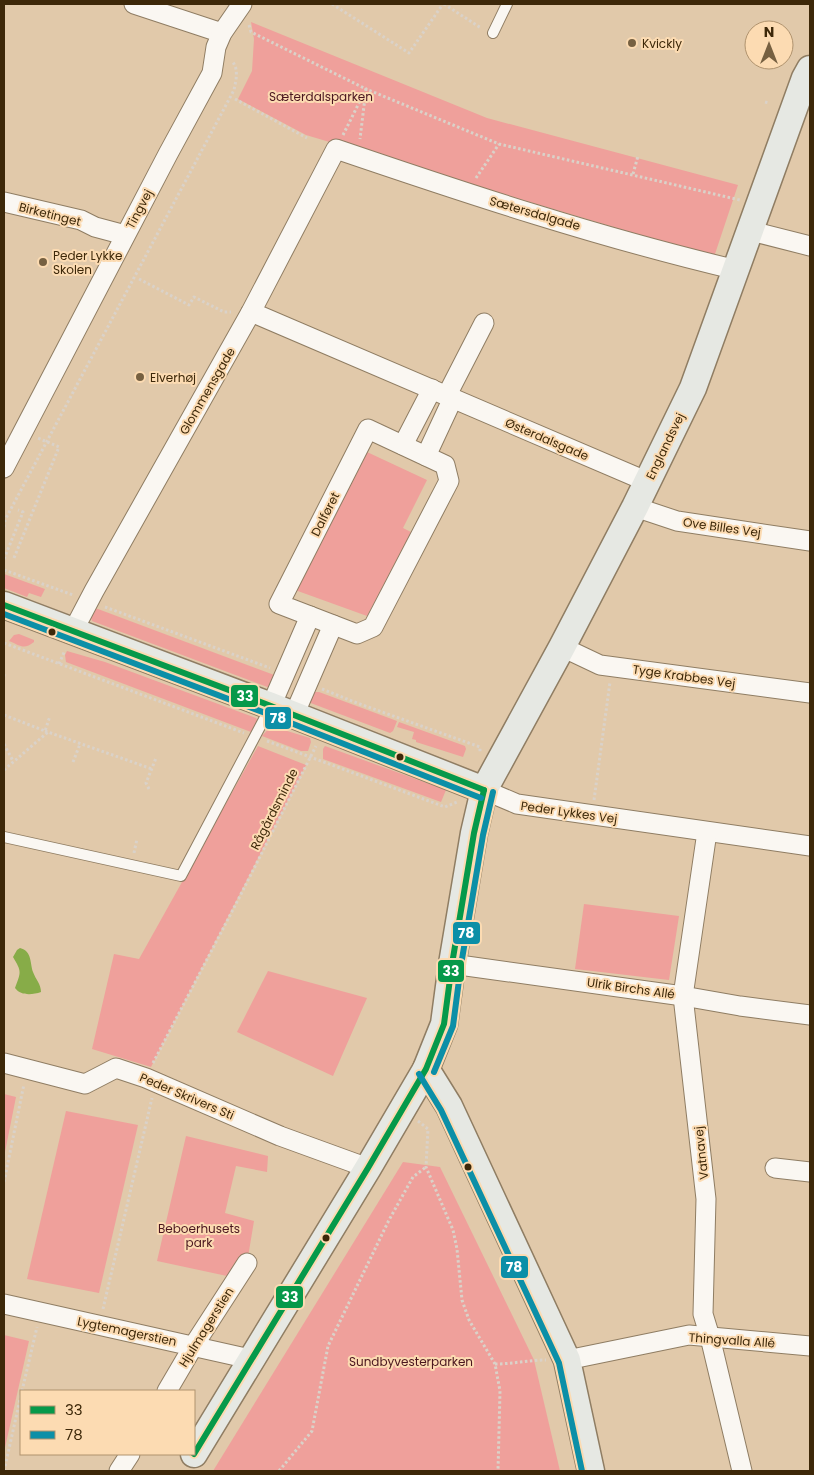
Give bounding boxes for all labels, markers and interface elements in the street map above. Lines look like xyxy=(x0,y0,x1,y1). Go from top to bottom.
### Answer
north arrow xyxy=(744,20,794,70)
text: N xyxy=(764,22,774,42)
place label: Kvickly xyxy=(642,35,682,52)
marker: Kvickly xyxy=(626,37,638,49)
park label: Sæterdalsparken xyxy=(269,88,373,105)
street label: Tingvej xyxy=(122,186,156,232)
street label: Sætersdalgade xyxy=(488,192,582,234)
street label: Birketinget xyxy=(17,198,83,230)
place label: Peder Lykke Skolen xyxy=(53,247,122,278)
marker: Peder Lykke Skolen xyxy=(37,256,49,268)
street label: Glommensgade xyxy=(175,344,239,438)
place label: Elverhøj xyxy=(150,369,196,386)
marker: Elverhøj xyxy=(134,371,146,383)
street label: Englandsvej xyxy=(642,410,688,482)
street label: Østerdalsgade xyxy=(503,414,591,464)
street label: Dalføret xyxy=(307,489,343,539)
street label: Ove Billes Vej xyxy=(682,513,762,541)
unlabelled marker xyxy=(47,627,57,637)
street label: Tyge Krabbes Vej xyxy=(632,660,736,692)
line badge: 33 xyxy=(230,684,259,708)
text: 33 xyxy=(237,686,253,706)
line badge: 78 xyxy=(264,706,292,730)
text: 78 xyxy=(270,708,286,728)
unlabelled marker xyxy=(395,752,405,762)
street label: Rågårdsminde xyxy=(246,765,302,853)
street label: Peder Lykkes Vej xyxy=(520,797,618,827)
line badge: 78 xyxy=(452,921,481,945)
text: 78 xyxy=(458,923,474,943)
line badge: 33 xyxy=(437,959,465,983)
text: 33 xyxy=(443,961,459,981)
street label: Ulrik Birchs Allé xyxy=(586,973,676,1003)
street label: Peder Skrivers Sti xyxy=(137,1068,237,1124)
street label: Vatnavej xyxy=(690,1125,712,1181)
unlabelled marker xyxy=(463,1162,473,1172)
park label: Beboerhusets park xyxy=(158,1220,240,1251)
unlabelled marker xyxy=(321,1233,331,1243)
line badge: 78 xyxy=(500,1255,529,1279)
text: 78 xyxy=(506,1257,522,1277)
street label: Hjulmagerstien xyxy=(175,1284,237,1370)
line badge: 33 xyxy=(275,1285,304,1309)
text: 33 xyxy=(282,1287,298,1307)
street label: Lygtemagerstien xyxy=(76,1312,178,1350)
street label: Thingvalla Allé xyxy=(688,1329,776,1351)
park label: Sundbyvesterparken xyxy=(349,1353,473,1370)
legend xyxy=(20,1390,195,1455)
text: 33 xyxy=(65,1399,83,1420)
text: 78 xyxy=(65,1424,83,1445)

